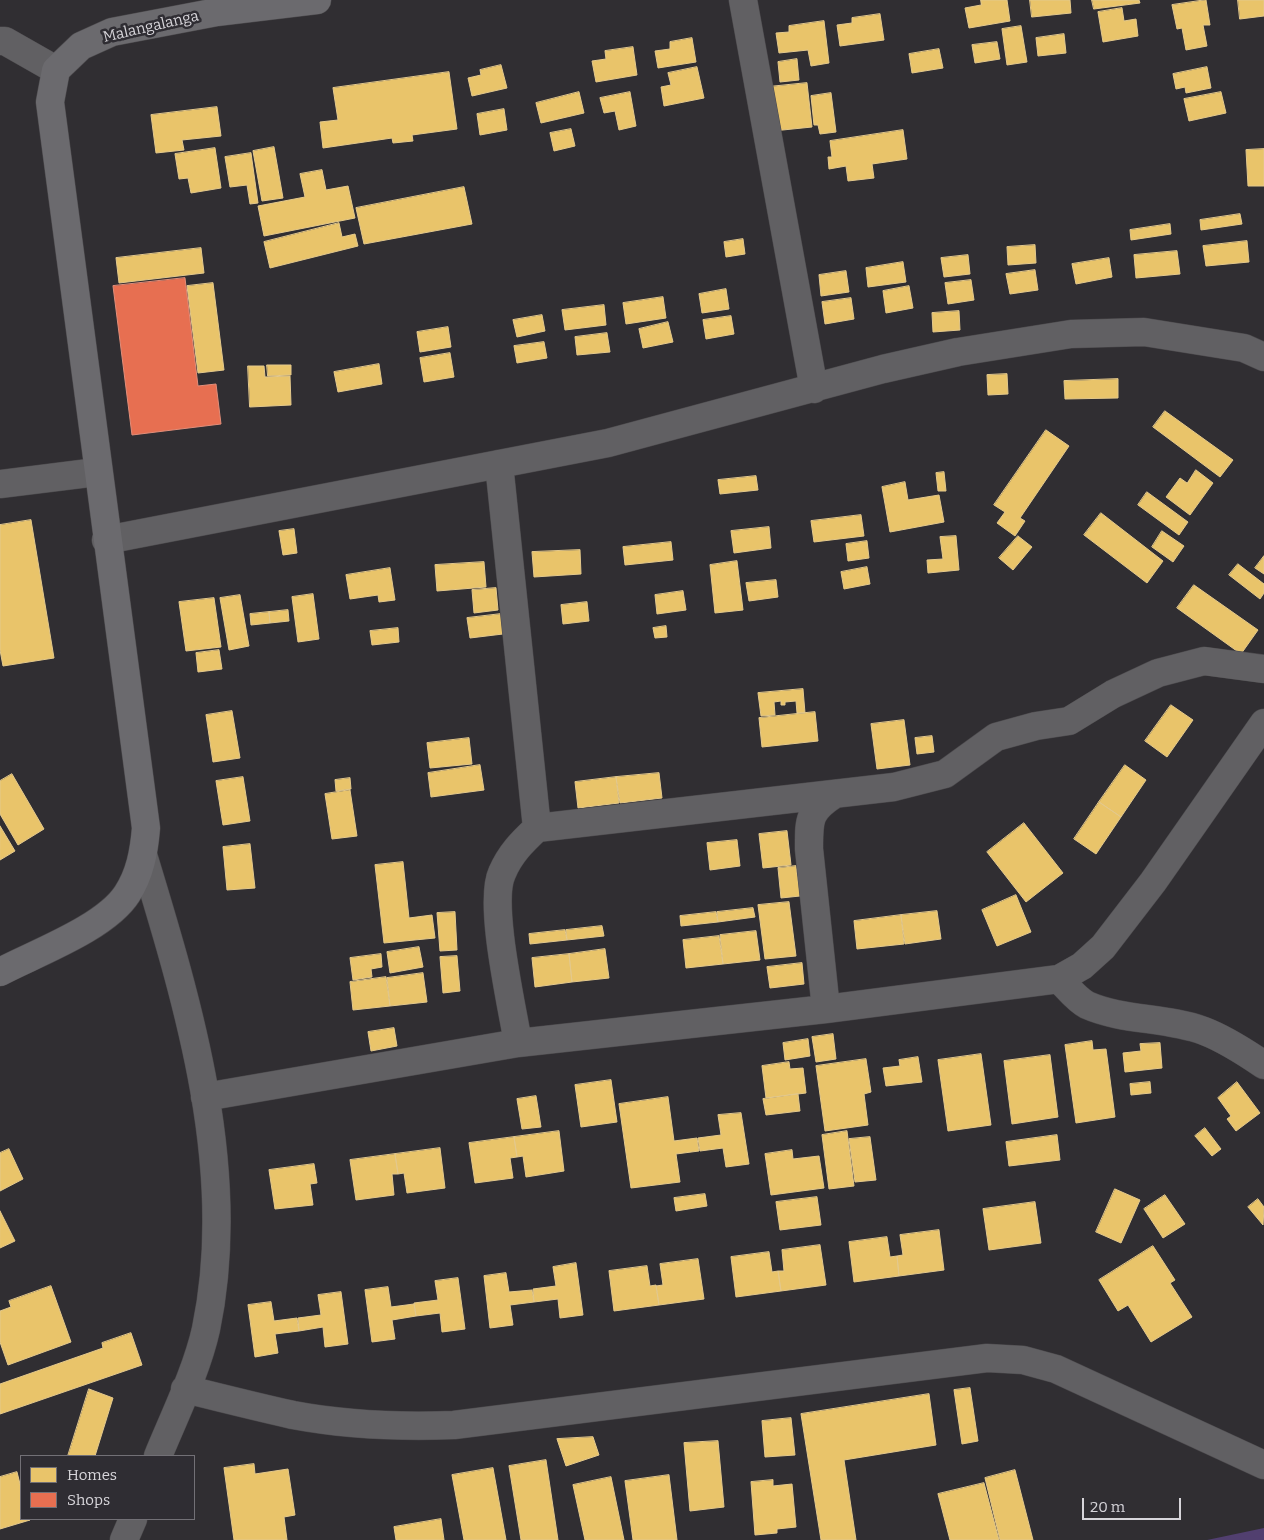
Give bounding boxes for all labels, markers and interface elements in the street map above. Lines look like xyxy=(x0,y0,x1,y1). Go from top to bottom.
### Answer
street label: Malangalanga xyxy=(101,7,201,47)
legend xyxy=(20,1455,195,1520)
text: Homes xyxy=(67,1466,117,1484)
scale bar xyxy=(1084,1488,1183,1520)
text: Shops xyxy=(67,1491,110,1509)
text: 20 m xyxy=(1090,1498,1125,1516)

